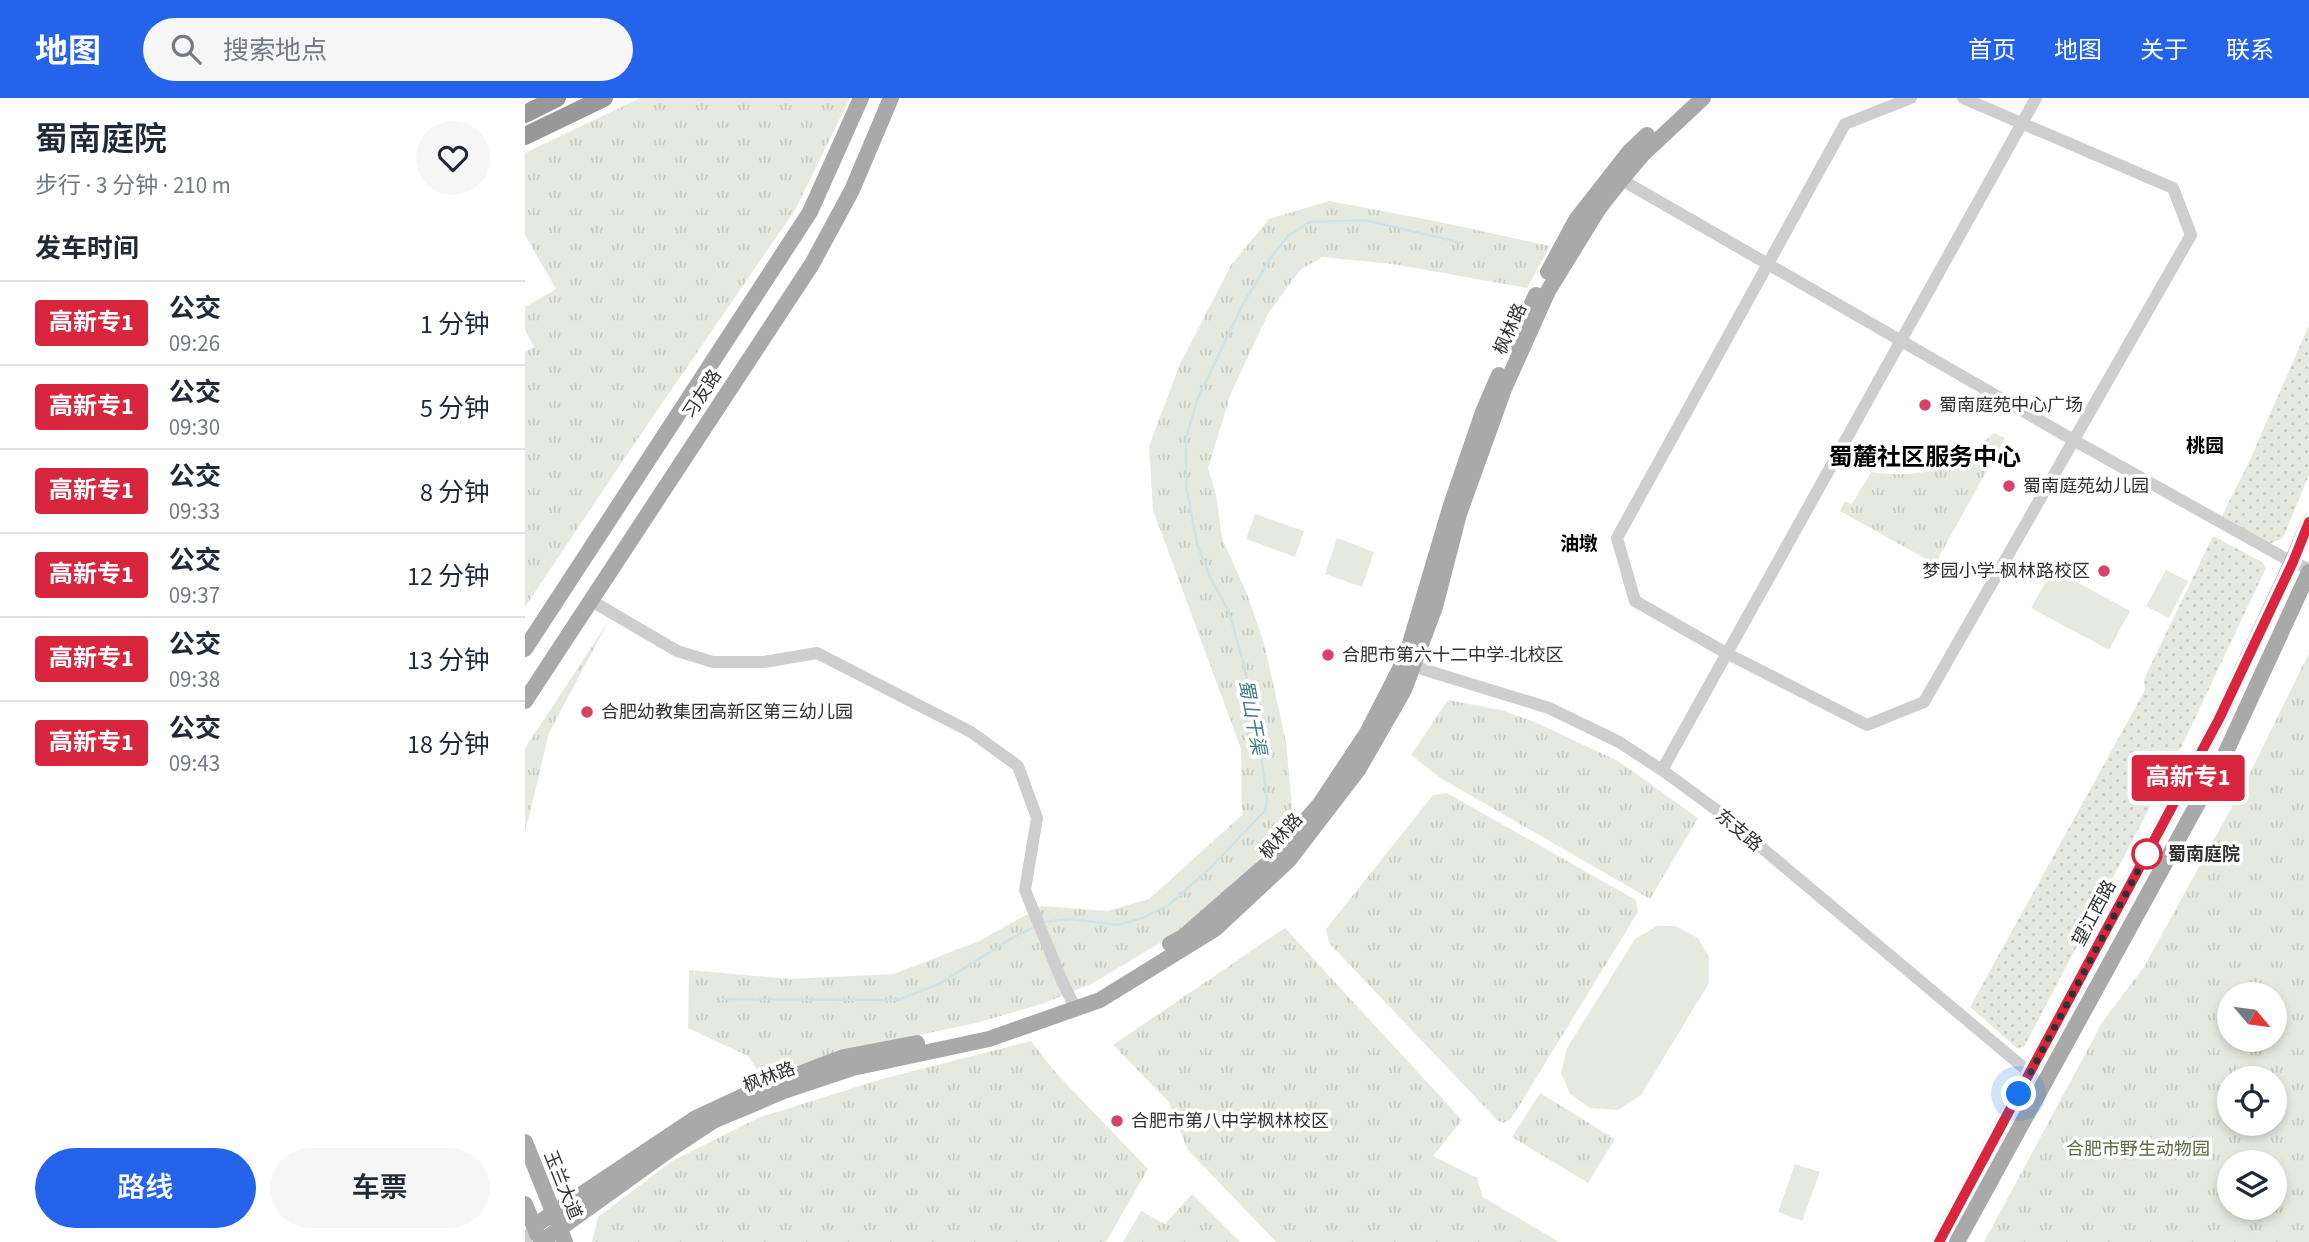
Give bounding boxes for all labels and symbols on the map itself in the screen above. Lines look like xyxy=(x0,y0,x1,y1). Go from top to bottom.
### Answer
street label: 枫林路 xyxy=(1488,299,1533,359)
street label: 习友路 xyxy=(677,365,728,424)
place label: 蜀南庭苑中心广场 xyxy=(1939,393,2083,418)
marker: 蜀南庭苑中心广场 xyxy=(1917,397,1933,413)
district label: 桃园 xyxy=(2186,433,2224,460)
district label: 蜀麓社区服务中心 xyxy=(1829,440,2021,475)
place label: 蜀南庭苑幼儿园 xyxy=(2023,474,2149,499)
marker: 蜀南庭苑幼儿园 xyxy=(2001,478,2017,494)
district label: 油墩 xyxy=(1560,531,1598,558)
place label: 梦园小学-枫林路校区 xyxy=(1922,559,2090,584)
marker: 梦园小学-枫林路校区 xyxy=(2096,563,2112,579)
place label: 合肥市第六十二中学-北校区 xyxy=(1342,643,1564,668)
marker: 合肥市第六十二中学-北校区 xyxy=(1320,647,1336,663)
water label: 蜀山干渠 xyxy=(1231,677,1273,760)
place label: 合肥幼教集团高新区第三幼儿园 xyxy=(601,700,853,725)
marker: 合肥幼教集团高新区第三幼儿园 xyxy=(579,704,595,720)
line badge: 高新专1 xyxy=(2139,755,2237,801)
street label: 东支路 xyxy=(1710,803,1767,857)
street label: 枫林路 xyxy=(1254,808,1309,865)
marker: 蜀南庭院 xyxy=(2132,839,2162,869)
place label: 蜀南庭院 xyxy=(2168,842,2240,867)
street label: 望江西路 xyxy=(2067,876,2122,951)
north arrow xyxy=(2217,982,2287,1052)
street label: 枫林路 xyxy=(739,1056,799,1099)
your location xyxy=(2001,1076,2036,1111)
place label: 合肥市第八中学枫林校区 xyxy=(1131,1109,1329,1134)
marker: 合肥市第八中学枫林校区 xyxy=(1109,1113,1125,1129)
park label: 合肥市野生动物园 xyxy=(2066,1137,2210,1162)
street label: 玉兰大道 xyxy=(537,1147,588,1223)

